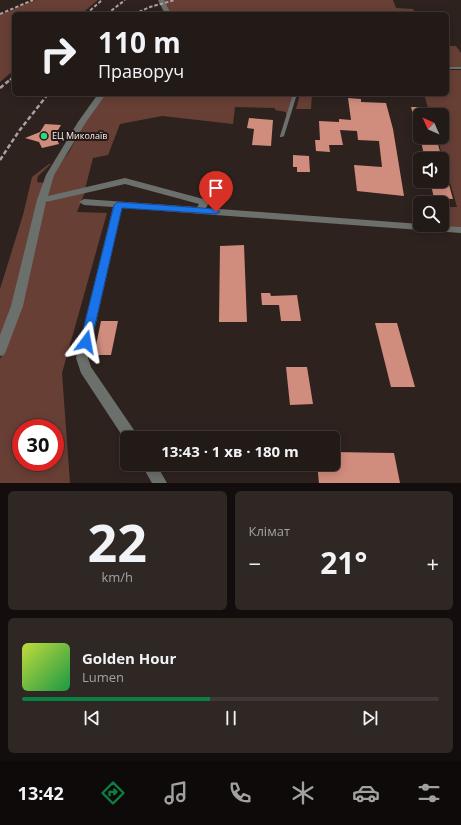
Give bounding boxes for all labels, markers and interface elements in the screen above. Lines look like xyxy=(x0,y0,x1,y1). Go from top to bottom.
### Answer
text: 110 m xyxy=(98,23,181,61)
icon: right xyxy=(32,28,84,80)
text: Праворуч xyxy=(98,59,184,83)
north arrow xyxy=(413,108,449,144)
map controls xyxy=(413,108,449,232)
place label: ЕЦ Миколаїв xyxy=(52,129,107,142)
marker: ЕЦ Миколаїв xyxy=(39,131,49,141)
button: sound xyxy=(413,152,449,188)
pin xyxy=(199,171,233,212)
icon: arrive xyxy=(205,177,227,199)
button: search xyxy=(413,196,449,232)
position arrow xyxy=(65,321,107,363)
speed limit sign: 30 xyxy=(12,419,64,471)
text: 13:43 · 1 хв · 180 m xyxy=(161,441,299,461)
text: 22 xyxy=(88,506,147,577)
text: Клімат xyxy=(249,522,290,540)
text: 21° xyxy=(320,542,367,583)
text: − xyxy=(249,548,261,578)
text: + xyxy=(426,548,439,578)
text: km/h xyxy=(101,568,133,586)
text: Golden Hour xyxy=(82,648,176,668)
text: Lumen xyxy=(82,668,124,686)
icon: previous xyxy=(81,707,103,729)
icon: pause xyxy=(220,707,242,729)
icon: next xyxy=(359,707,381,729)
icon: directions xyxy=(99,779,127,807)
icon: music xyxy=(162,779,190,807)
icon: phone xyxy=(226,779,254,807)
icon: climate xyxy=(289,779,317,807)
icon: car xyxy=(352,779,380,807)
icon: filters xyxy=(415,779,443,807)
text: 13:42 xyxy=(18,781,64,805)

